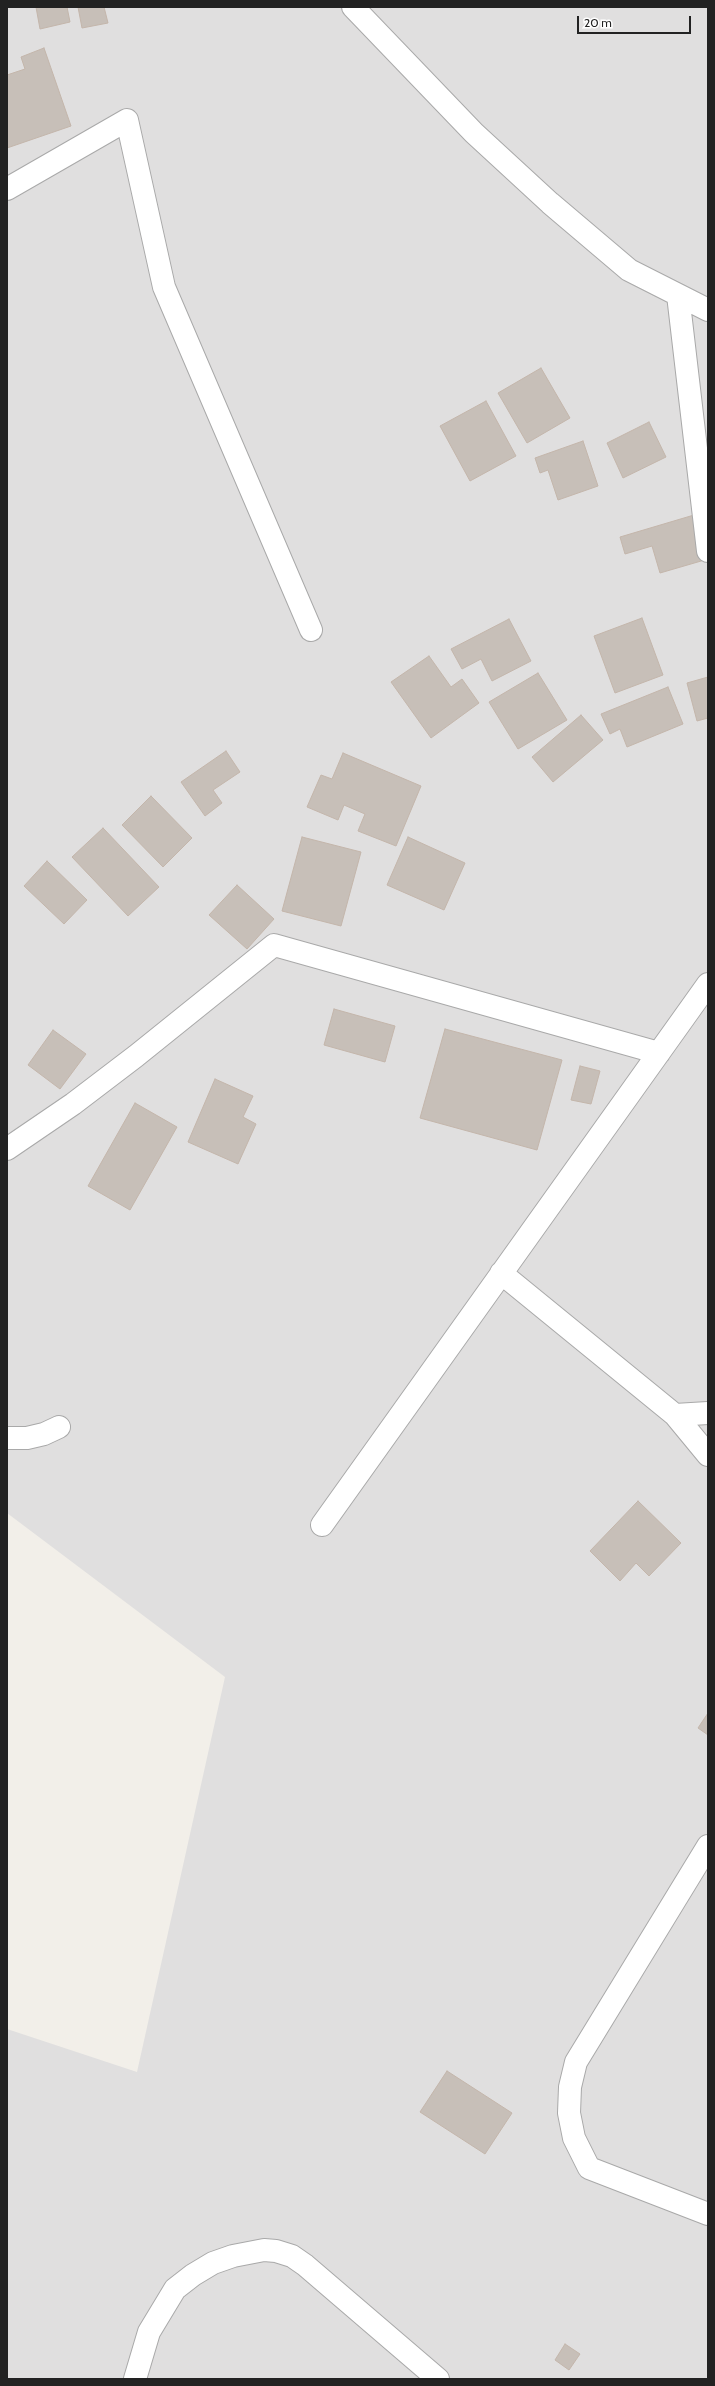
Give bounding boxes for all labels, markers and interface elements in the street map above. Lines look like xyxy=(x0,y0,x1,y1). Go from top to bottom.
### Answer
scale bar xyxy=(579,8,693,34)
text: 20 m xyxy=(584,15,612,30)

